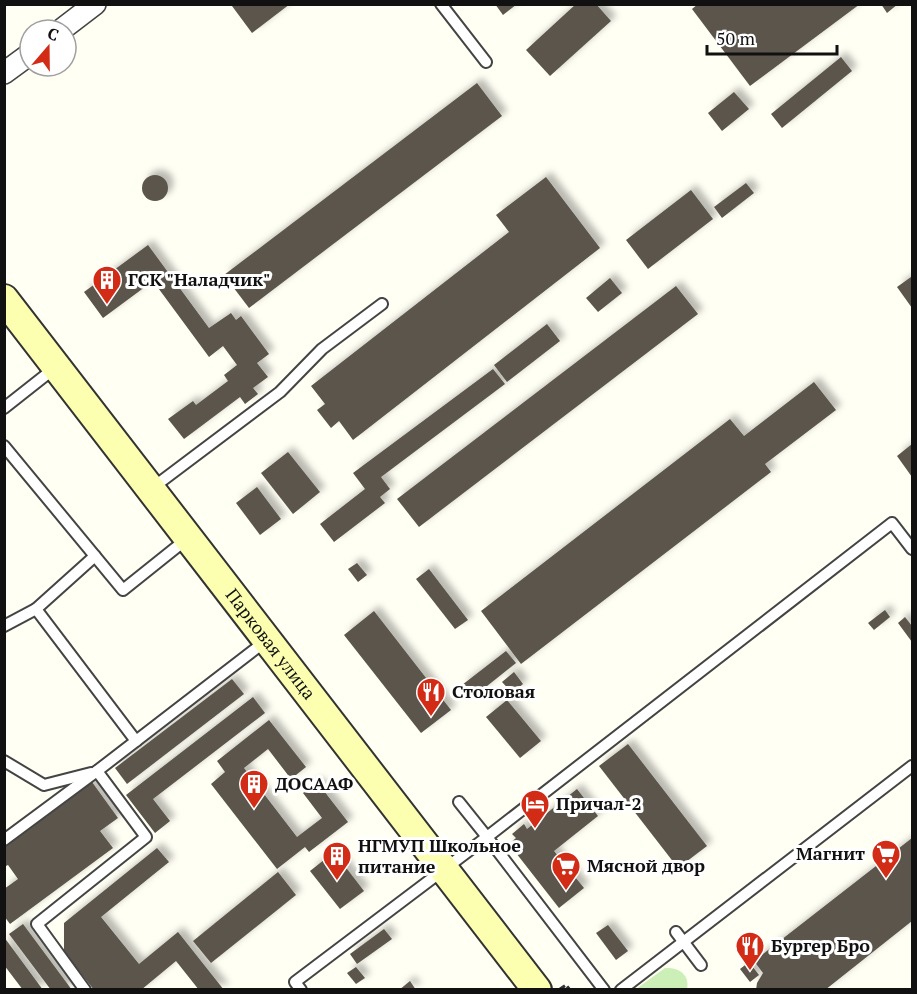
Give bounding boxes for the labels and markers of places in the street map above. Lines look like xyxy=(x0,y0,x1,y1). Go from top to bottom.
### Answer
building icon: ГСК "Наладчик" xyxy=(91,264,123,306)
place label: ГСК "Наладчик" xyxy=(128,267,270,291)
restaurant icon: Столовая xyxy=(415,676,447,718)
place label: Столовая xyxy=(452,679,535,703)
building icon: ДОСААФ xyxy=(238,768,270,810)
place label: ДОСААФ xyxy=(275,771,353,795)
hotel icon: Причал-2 xyxy=(519,788,551,830)
place label: Причал-2 xyxy=(556,791,642,815)
place label: НГМУП Школьное питание xyxy=(358,833,521,878)
supermarket icon: Магнит xyxy=(870,838,902,880)
building icon: НГМУП Школьное питание xyxy=(321,840,353,882)
place label: Магнит xyxy=(796,841,865,865)
supermarket icon: Мясной двор xyxy=(550,850,582,892)
place label: Мясной двор xyxy=(587,853,705,877)
restaurant icon: Бургер Бро xyxy=(734,930,766,972)
place label: Бургер Бро xyxy=(771,933,870,957)

